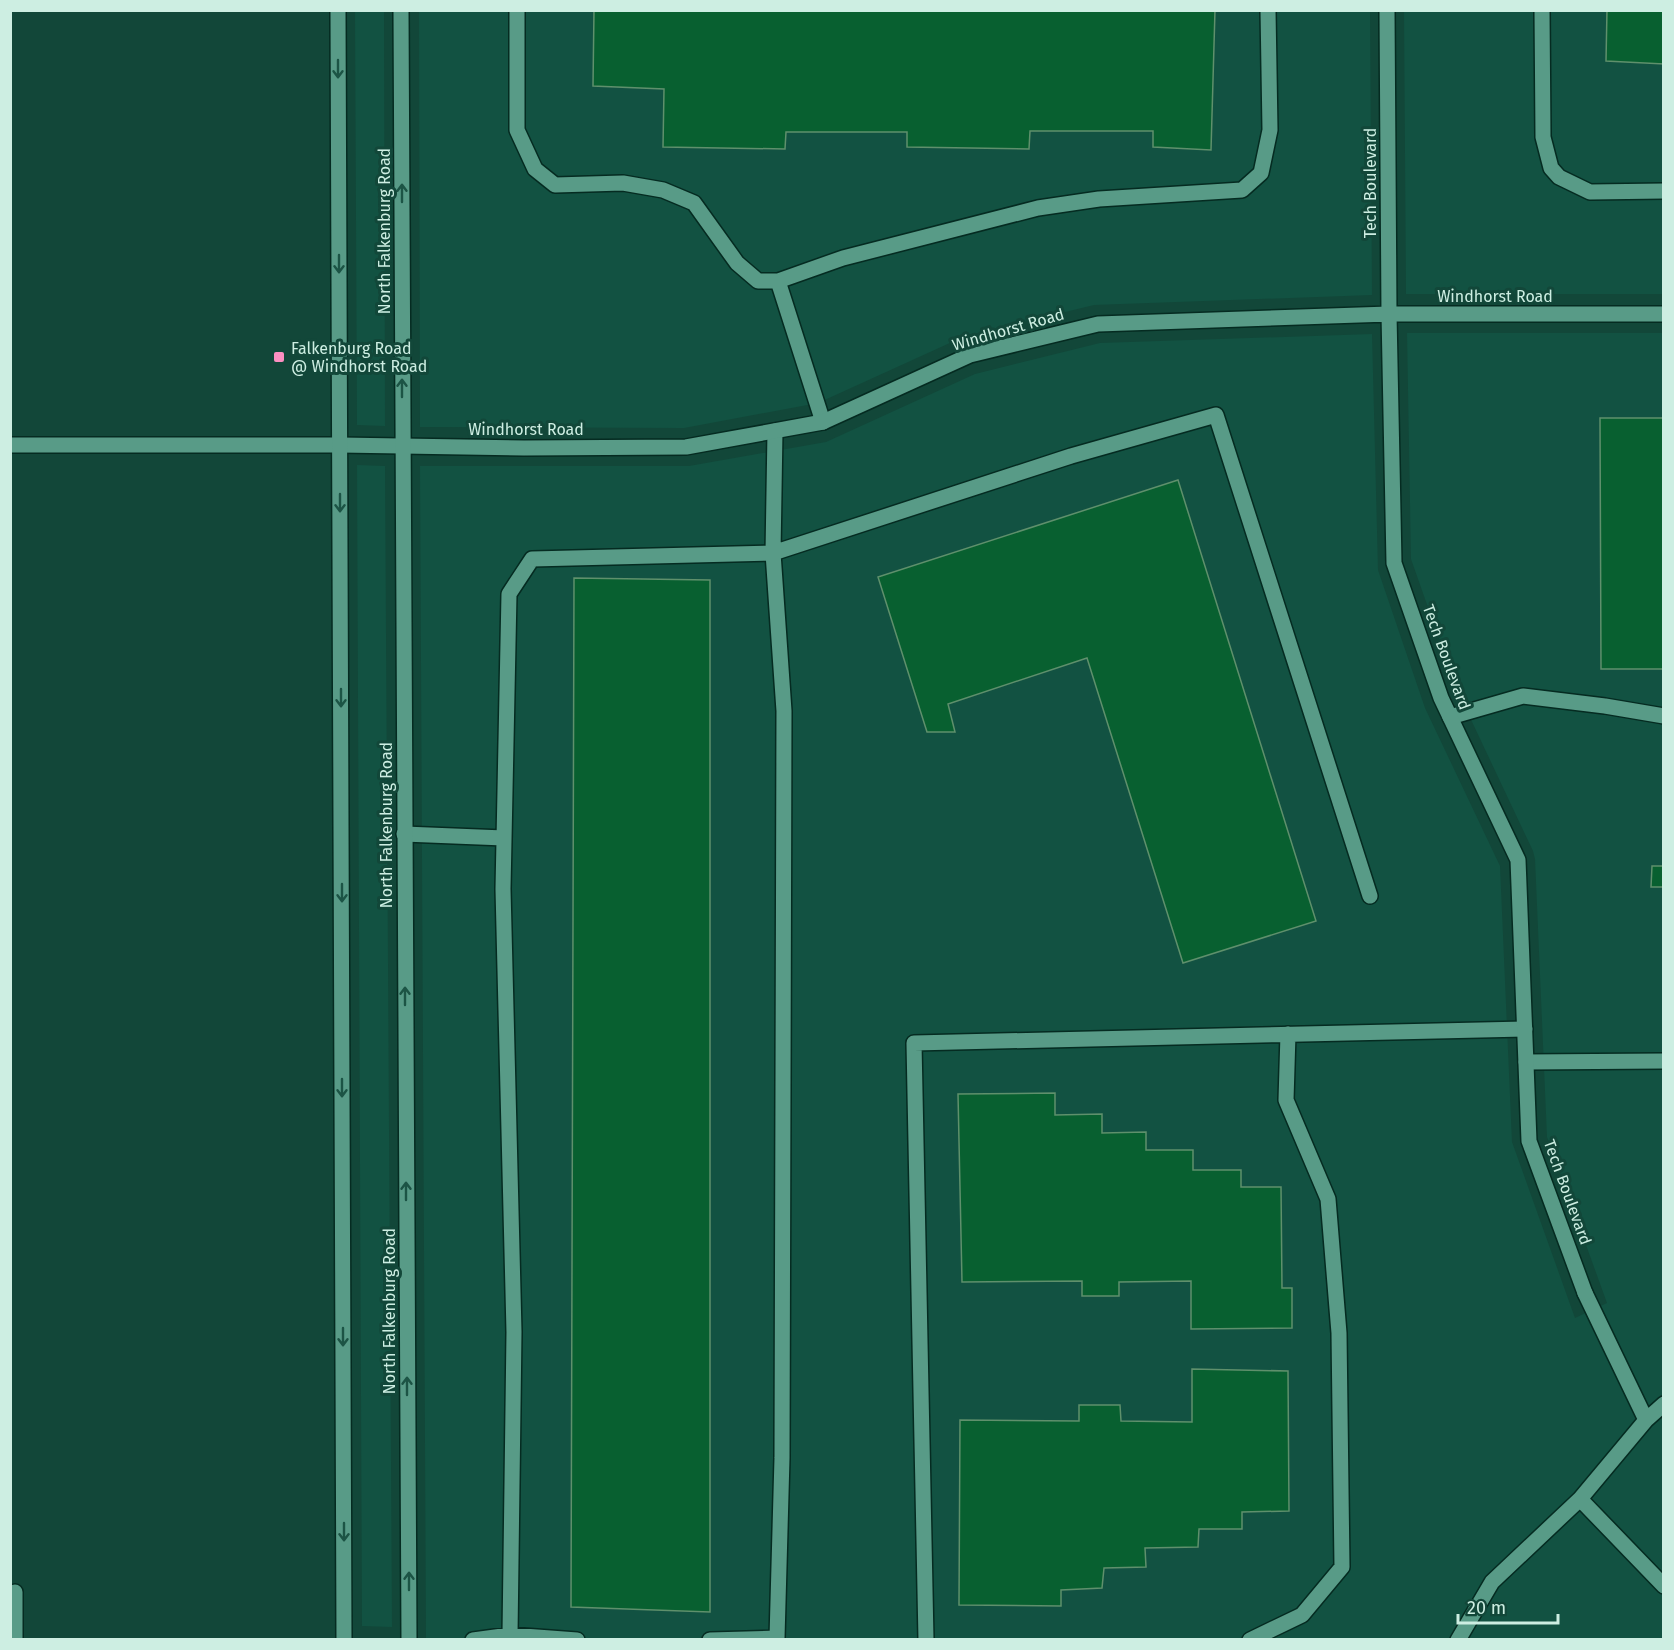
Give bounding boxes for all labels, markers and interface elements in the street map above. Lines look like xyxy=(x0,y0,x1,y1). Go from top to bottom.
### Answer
one-way arrow xyxy=(332,58,344,78)
street label: Tech Boulevard xyxy=(1361,128,1380,238)
street label: North Falkenburg Road xyxy=(375,148,394,314)
one-way arrow xyxy=(396,183,408,203)
one-way arrow xyxy=(333,253,345,273)
street label: Windhorst Road xyxy=(1437,287,1553,306)
street label: Windhorst Road xyxy=(950,304,1066,355)
place label: Falkenburg Road @ Windhorst Road xyxy=(291,339,427,376)
marker: Falkenburg Road @ Windhorst Road xyxy=(272,350,286,364)
one-way arrow xyxy=(396,378,408,398)
street label: Windhorst Road xyxy=(468,420,584,439)
one-way arrow xyxy=(334,493,346,513)
street label: Tech Boulevard xyxy=(1419,602,1474,712)
one-way arrow xyxy=(335,688,347,708)
street label: North Falkenburg Road xyxy=(377,742,396,908)
one-way arrow xyxy=(336,883,348,903)
one-way arrow xyxy=(399,987,411,1007)
one-way arrow xyxy=(336,1078,348,1098)
street label: Tech Boulevard xyxy=(1540,1137,1595,1247)
one-way arrow xyxy=(400,1182,412,1202)
street label: North Falkenburg Road xyxy=(380,1228,399,1394)
one-way arrow xyxy=(337,1327,349,1347)
one-way arrow xyxy=(402,1377,413,1397)
one-way arrow xyxy=(338,1522,350,1542)
one-way arrow xyxy=(403,1572,415,1592)
scale bar xyxy=(1458,1587,1558,1625)
text: 20 m xyxy=(1467,1597,1506,1619)

